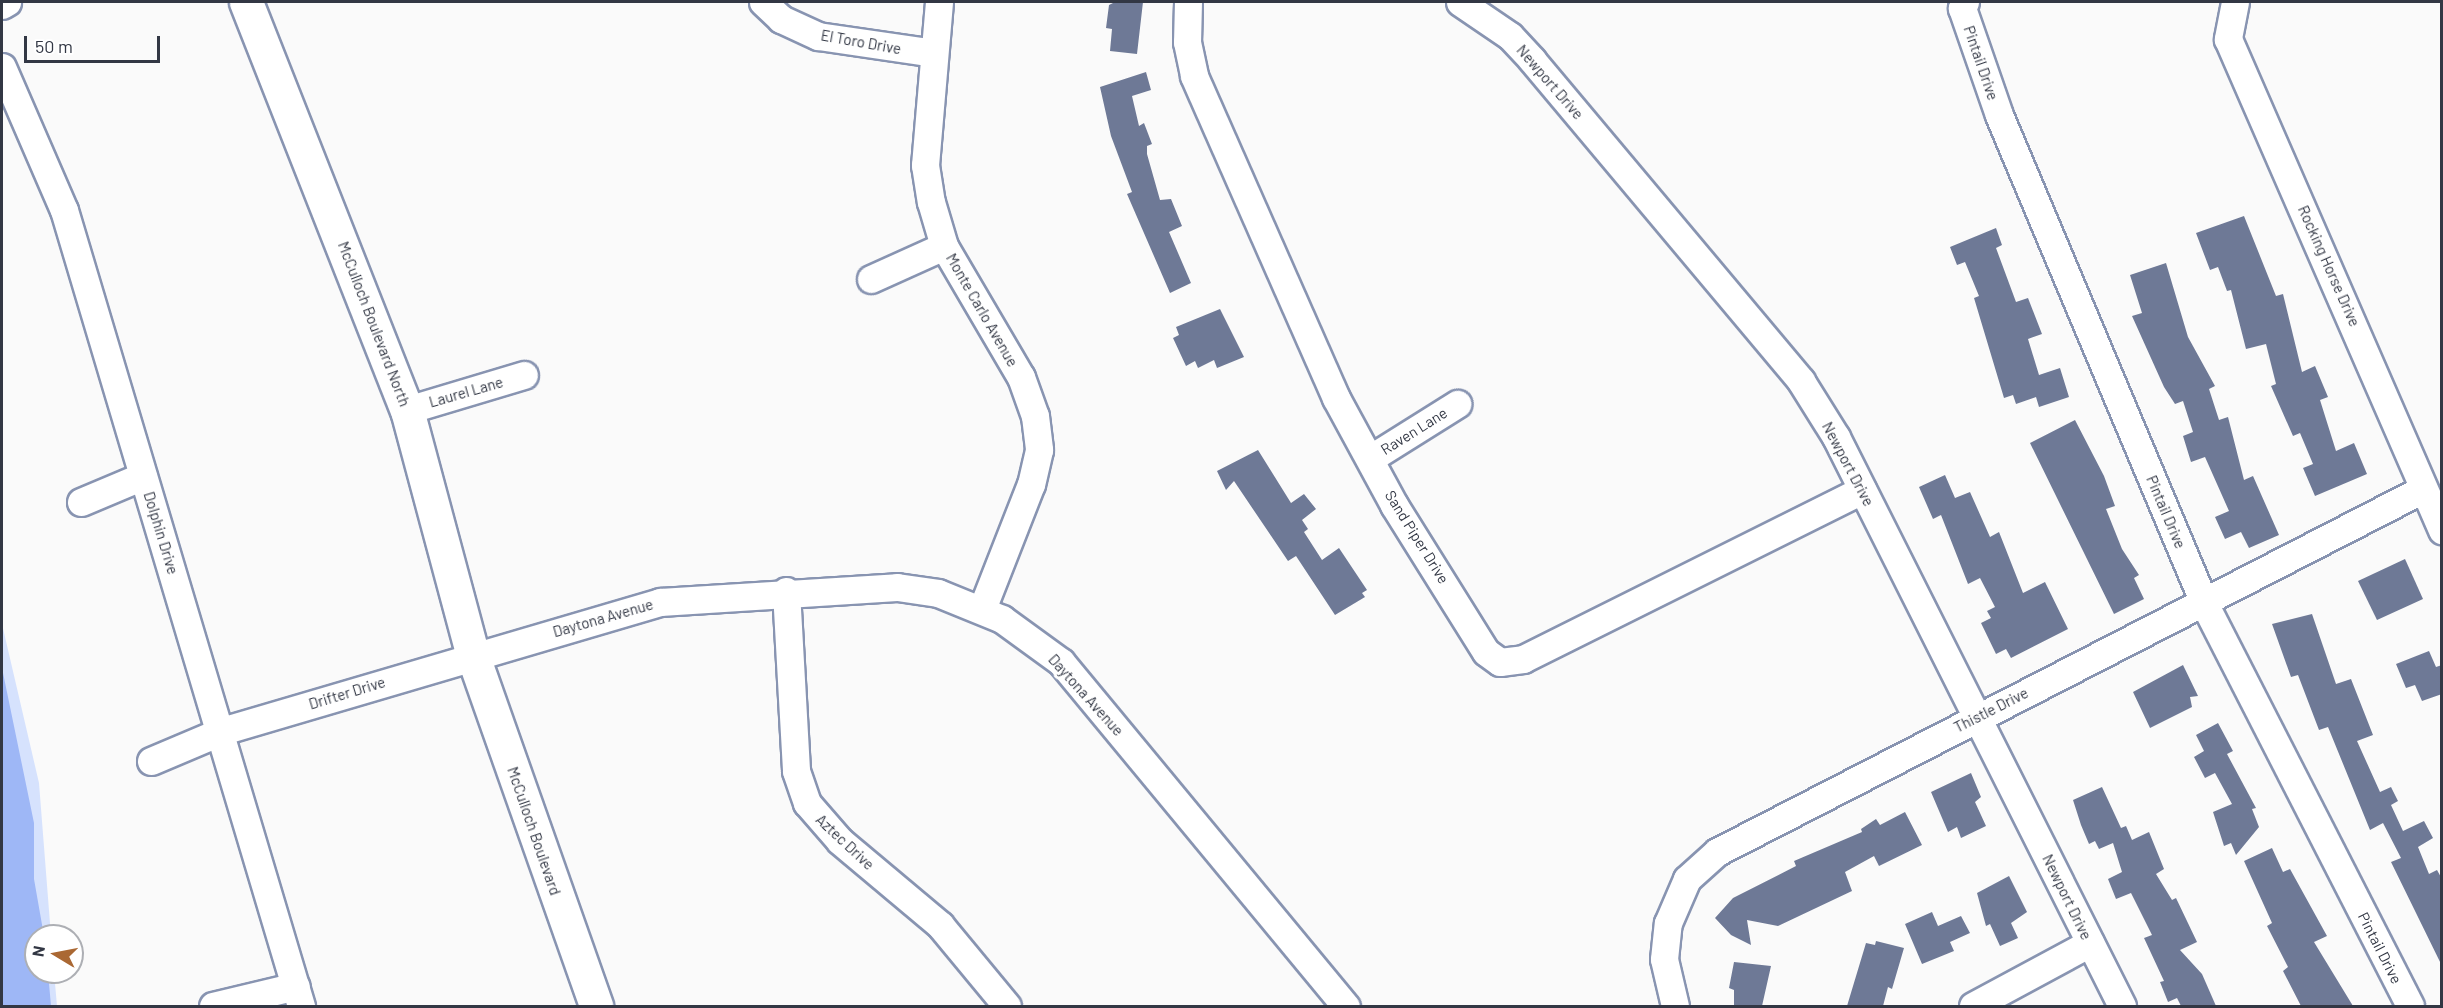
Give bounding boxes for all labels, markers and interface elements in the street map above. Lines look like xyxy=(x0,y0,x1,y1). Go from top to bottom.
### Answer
street label: Pintail Drive xyxy=(1960,23,2002,103)
scale bar xyxy=(27,24,164,62)
street label: El Toro Drive xyxy=(819,26,903,58)
text: 50 m xyxy=(35,35,73,57)
street label: Newport Drive xyxy=(1513,41,1587,123)
street label: Rocking Horse Drive xyxy=(2294,203,2364,329)
street label: McCulloch Boulevard North xyxy=(334,239,414,409)
street label: Monte Carlo Avenue xyxy=(942,250,1022,370)
street label: Laurel Lane xyxy=(427,373,505,411)
street label: Raven Lane xyxy=(1377,404,1451,458)
street label: Newport Drive xyxy=(1818,419,1878,509)
street label: Pintail Drive xyxy=(2143,473,2189,551)
street label: Sand Piper Drive xyxy=(1381,487,1453,587)
street label: Dolphin Drive xyxy=(140,489,182,577)
street label: Daytona Avenue xyxy=(551,595,655,641)
street label: Daytona Avenue xyxy=(1045,651,1127,739)
street label: Drifter Drive xyxy=(307,673,387,713)
street label: Thistle Drive xyxy=(1951,684,2031,736)
street label: McCulloch Boulevard xyxy=(504,764,564,898)
street label: Aztec Drive xyxy=(812,810,878,874)
street label: Newport Drive xyxy=(2039,851,2095,943)
street label: Pintail Drive xyxy=(2354,909,2406,987)
north arrow xyxy=(24,924,84,984)
text: N xyxy=(27,944,48,958)

